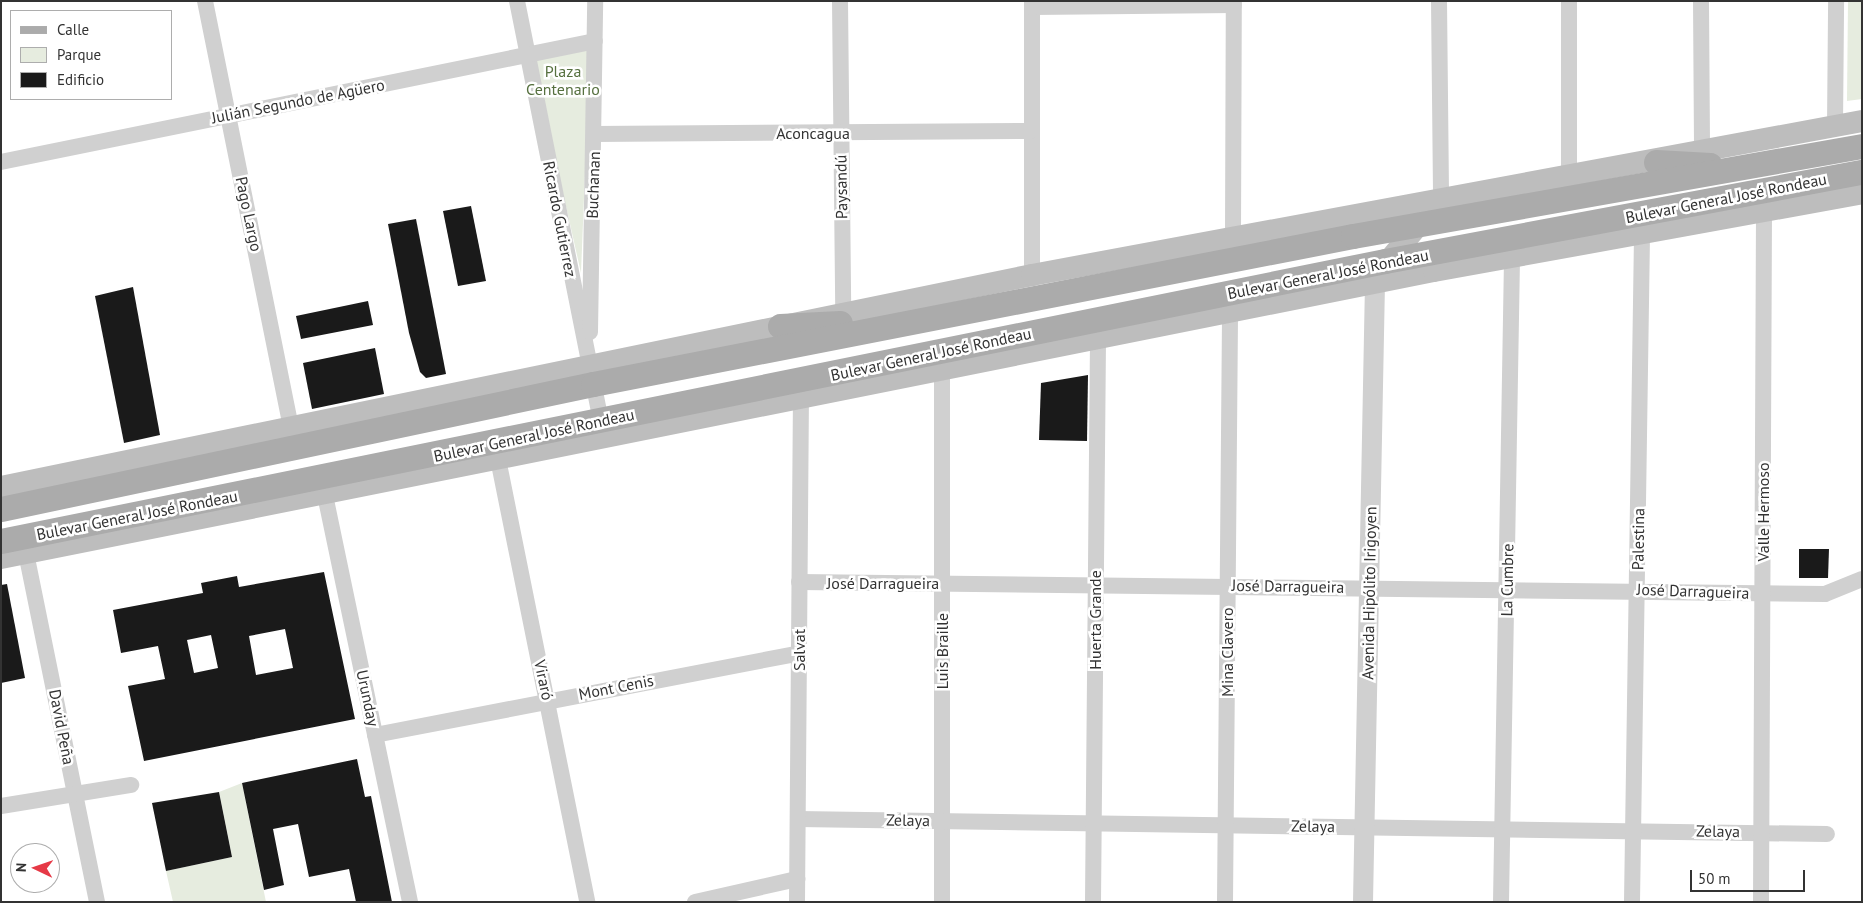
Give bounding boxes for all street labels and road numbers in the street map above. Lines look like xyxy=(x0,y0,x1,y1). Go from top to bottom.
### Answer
street label: Julián Segundo de Agüero xyxy=(209,75,387,127)
street label: Aconcagua xyxy=(776,123,850,143)
street label: Buchanan xyxy=(582,151,604,219)
street label: Paysandú xyxy=(831,155,851,219)
street label: Ricardo Gutierrez xyxy=(539,159,581,279)
street label: Bulevar General José Rondeau xyxy=(1624,169,1828,227)
street label: Pago Largo xyxy=(232,175,266,253)
street label: Bulevar General José Rondeau xyxy=(1226,245,1430,303)
street label: Bulevar General José Rondeau xyxy=(829,323,1033,385)
street label: Bulevar General José Rondeau xyxy=(432,404,636,466)
street label: Valle Hermoso xyxy=(1753,462,1773,562)
street label: Bulevar General José Rondeau xyxy=(35,486,239,544)
street label: Avenida Hipólito Irigoyen xyxy=(1358,506,1380,680)
street label: Palestina xyxy=(1628,508,1648,570)
street label: La Cumbre xyxy=(1497,543,1517,617)
street label: Huerta Grande xyxy=(1085,570,1105,670)
street label: José Darragueira xyxy=(827,573,939,593)
street label: José Darragueira xyxy=(1232,575,1344,597)
street label: José Darragueira xyxy=(1636,579,1750,603)
street label: Mina Clavero xyxy=(1217,607,1237,697)
street label: Luis Braille xyxy=(932,613,952,689)
street label: Salvat xyxy=(789,629,809,671)
street label: Viraró xyxy=(530,658,558,702)
street label: Urunday xyxy=(353,668,383,728)
street label: Mont Cenis xyxy=(577,670,655,704)
street label: David Peña xyxy=(45,688,79,766)
street label: Zelaya xyxy=(886,810,930,830)
street label: Zelaya xyxy=(1291,816,1335,836)
street label: Zelaya xyxy=(1696,821,1740,841)

